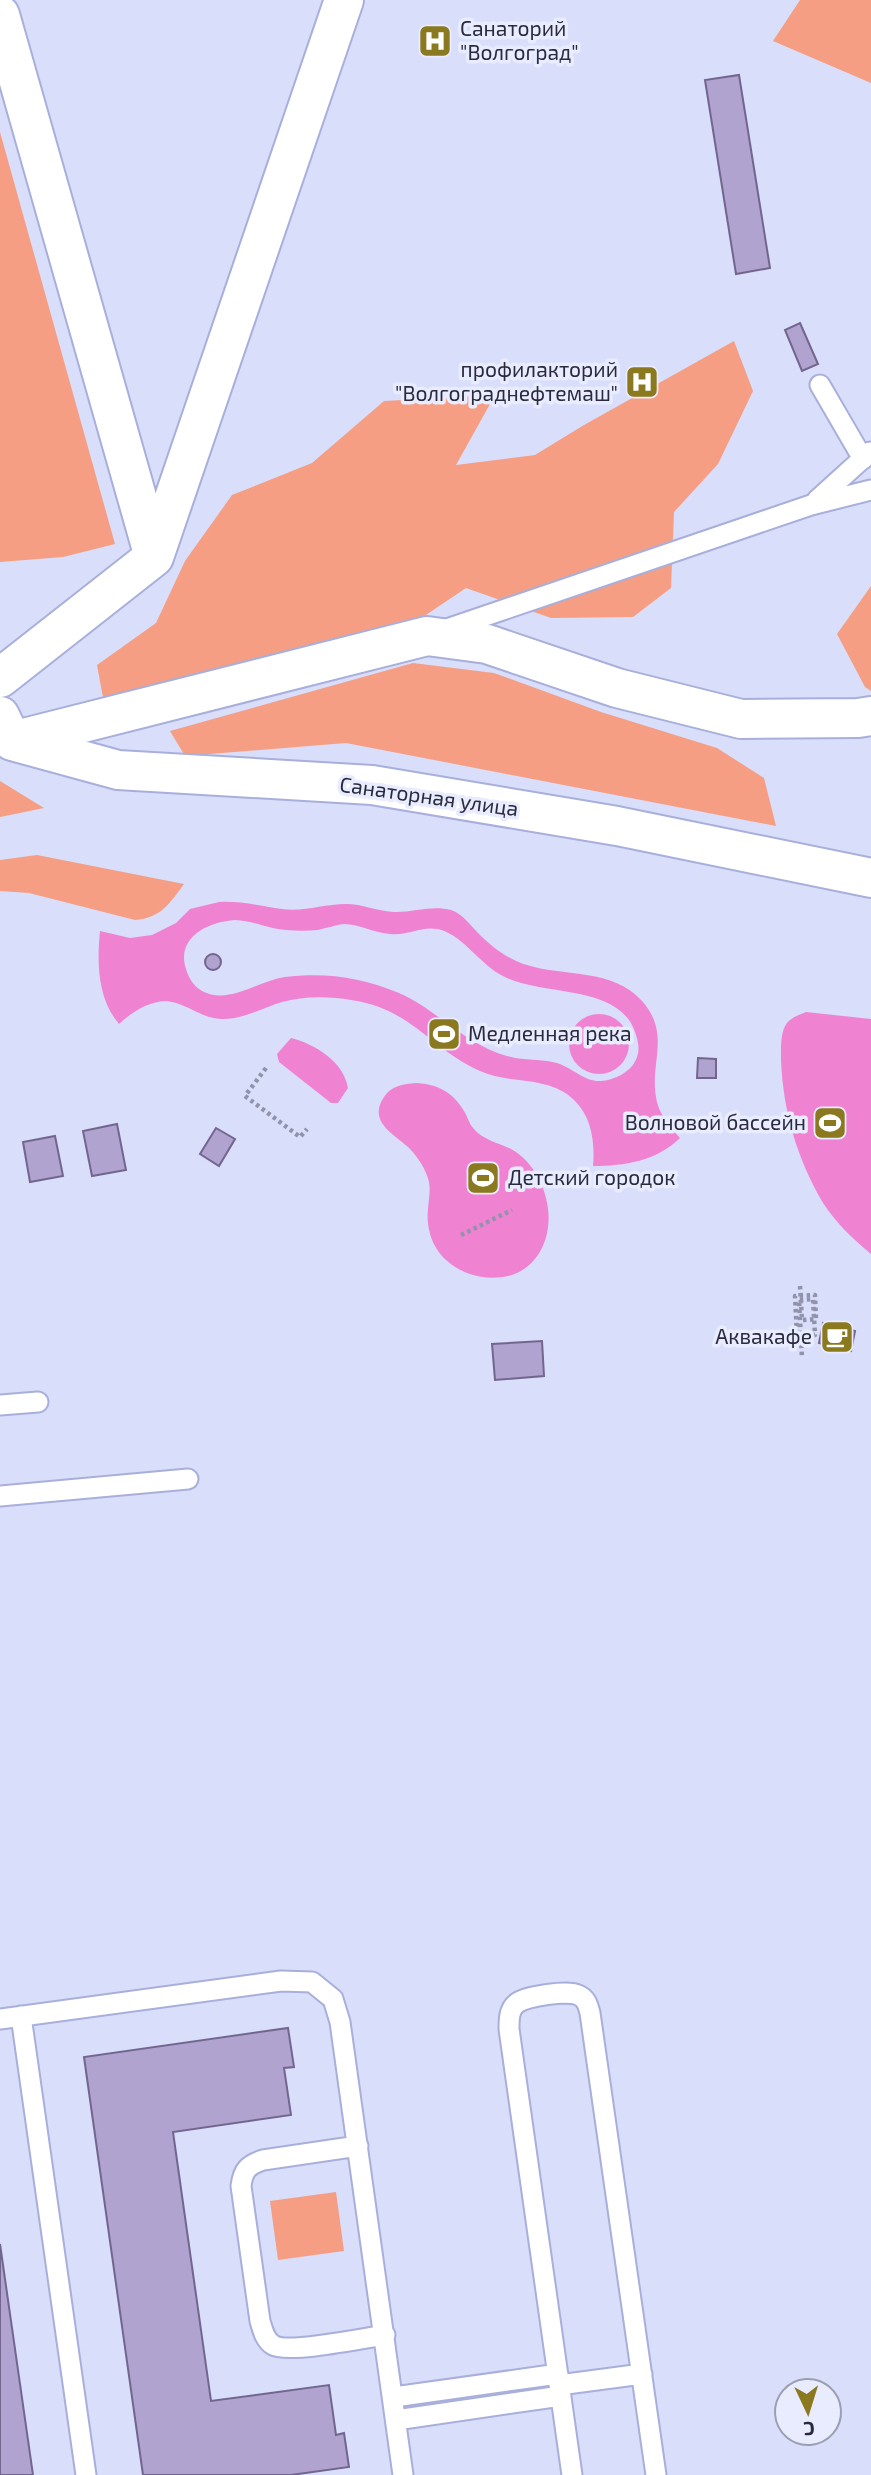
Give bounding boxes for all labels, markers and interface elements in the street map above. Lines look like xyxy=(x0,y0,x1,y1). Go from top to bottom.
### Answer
place label: Санаторий "Волгоград" xyxy=(460,15,579,64)
hospital icon: Санаторий "Волгоград" xyxy=(416,22,454,60)
place label: профилакторий "Волгограднефтемаш" xyxy=(395,356,618,405)
hospital icon: профилакторий "Волгограднефтемаш" xyxy=(623,363,661,401)
street label: Санаторная улица xyxy=(338,771,520,821)
sports icon: Медленная река xyxy=(425,1015,463,1053)
place label: Медленная река xyxy=(468,1020,632,1045)
sports icon: Волновой бассейн xyxy=(811,1104,849,1142)
place label: Волновой бассейн xyxy=(625,1109,806,1134)
sports icon: Детский городок xyxy=(464,1159,502,1197)
place label: Детский городок xyxy=(508,1164,675,1189)
cafe icon: Аквакафе xyxy=(818,1318,856,1356)
place label: Аквакафе xyxy=(715,1323,812,1348)
north arrow xyxy=(773,2377,843,2447)
text: С xyxy=(803,2418,816,2441)

